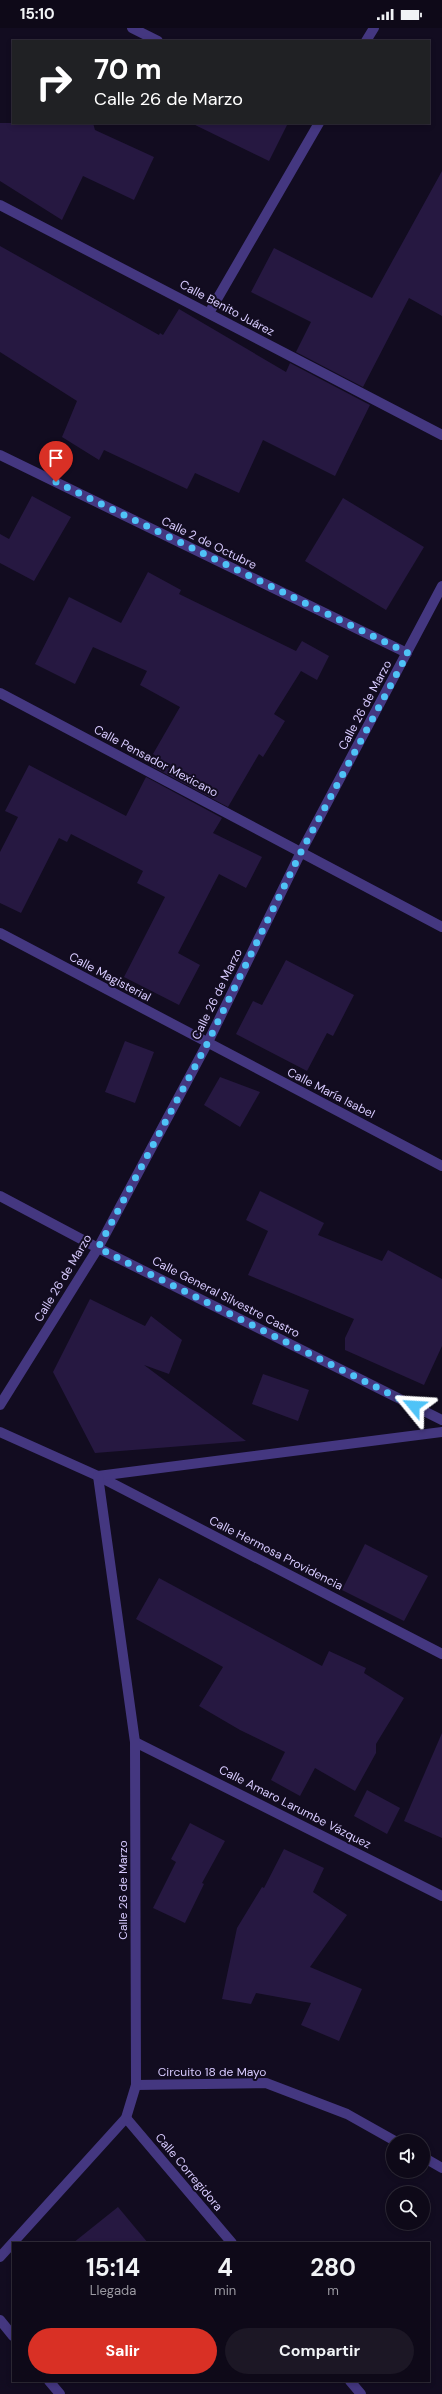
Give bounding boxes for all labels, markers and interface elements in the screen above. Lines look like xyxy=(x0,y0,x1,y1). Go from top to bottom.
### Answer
text: 15:10 xyxy=(20,4,55,24)
text: 70 m xyxy=(94,51,162,88)
icon: right xyxy=(28,56,80,108)
text: Calle 26 de Marzo xyxy=(94,87,243,111)
street label: Calle Benito Juárez xyxy=(177,276,277,340)
pin xyxy=(39,441,73,482)
icon: arrive xyxy=(45,447,67,469)
street label: Calle 2 de Octubre xyxy=(159,513,260,573)
street label: Calle 26 de Marzo xyxy=(335,657,395,753)
street label: Calle Pensador Mexicano xyxy=(91,721,221,801)
street label: Calle 26 de Marzo xyxy=(188,946,246,1042)
street label: Calle Magisterial xyxy=(66,949,154,1005)
street label: Calle María Isabel xyxy=(284,1064,378,1122)
street label: Calle 26 de Marzo xyxy=(31,1231,95,1325)
street label: Calle General Silvestre Castro xyxy=(149,1253,303,1341)
position arrow xyxy=(393,1385,435,1427)
street label: Calle Hermosa Providencia xyxy=(206,1512,346,1594)
street label: Calle Amaro Larumbe Vázquez xyxy=(216,1762,374,1852)
street label: Calle 26 de Marzo xyxy=(115,1840,131,1940)
street label: Circuito 18 de Mayo xyxy=(158,2064,266,2080)
street label: Calle Corregidora xyxy=(152,2130,226,2214)
map controls xyxy=(386,2134,430,2230)
button: sound xyxy=(386,2134,430,2178)
button: search xyxy=(386,2186,430,2230)
text: 15:14 xyxy=(86,2252,140,2283)
text: 4 xyxy=(217,2252,233,2283)
text: 280 xyxy=(310,2252,356,2283)
text: Llegada xyxy=(90,2282,136,2299)
text: min xyxy=(214,2282,236,2299)
text: m xyxy=(327,2282,339,2299)
button: Salir xyxy=(28,2328,217,2374)
button: Compartir xyxy=(225,2328,414,2374)

